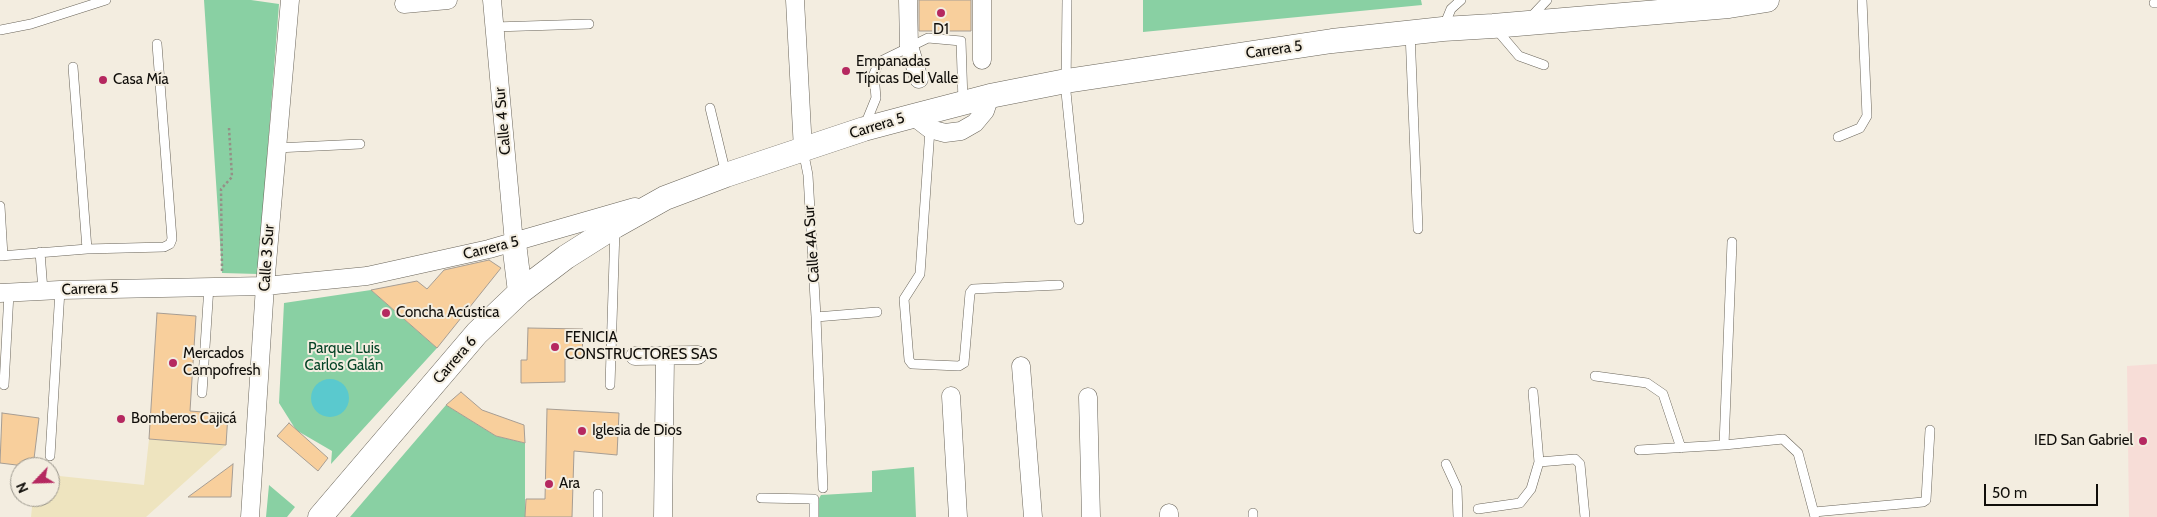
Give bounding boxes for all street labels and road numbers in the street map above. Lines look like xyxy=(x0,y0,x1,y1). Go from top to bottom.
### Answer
street label: Carrera 5 xyxy=(1245,37,1303,63)
street label: Calle 4 Sur xyxy=(491,86,515,156)
street label: Carrera 5 xyxy=(847,109,907,143)
street label: Calle 4A Sur xyxy=(800,205,824,283)
street label: Calle 3 Sur xyxy=(256,224,278,292)
street label: Carrera 5 xyxy=(461,232,521,264)
street label: Carrera 5 xyxy=(61,279,119,299)
street label: Carrera 6 xyxy=(429,333,481,387)

